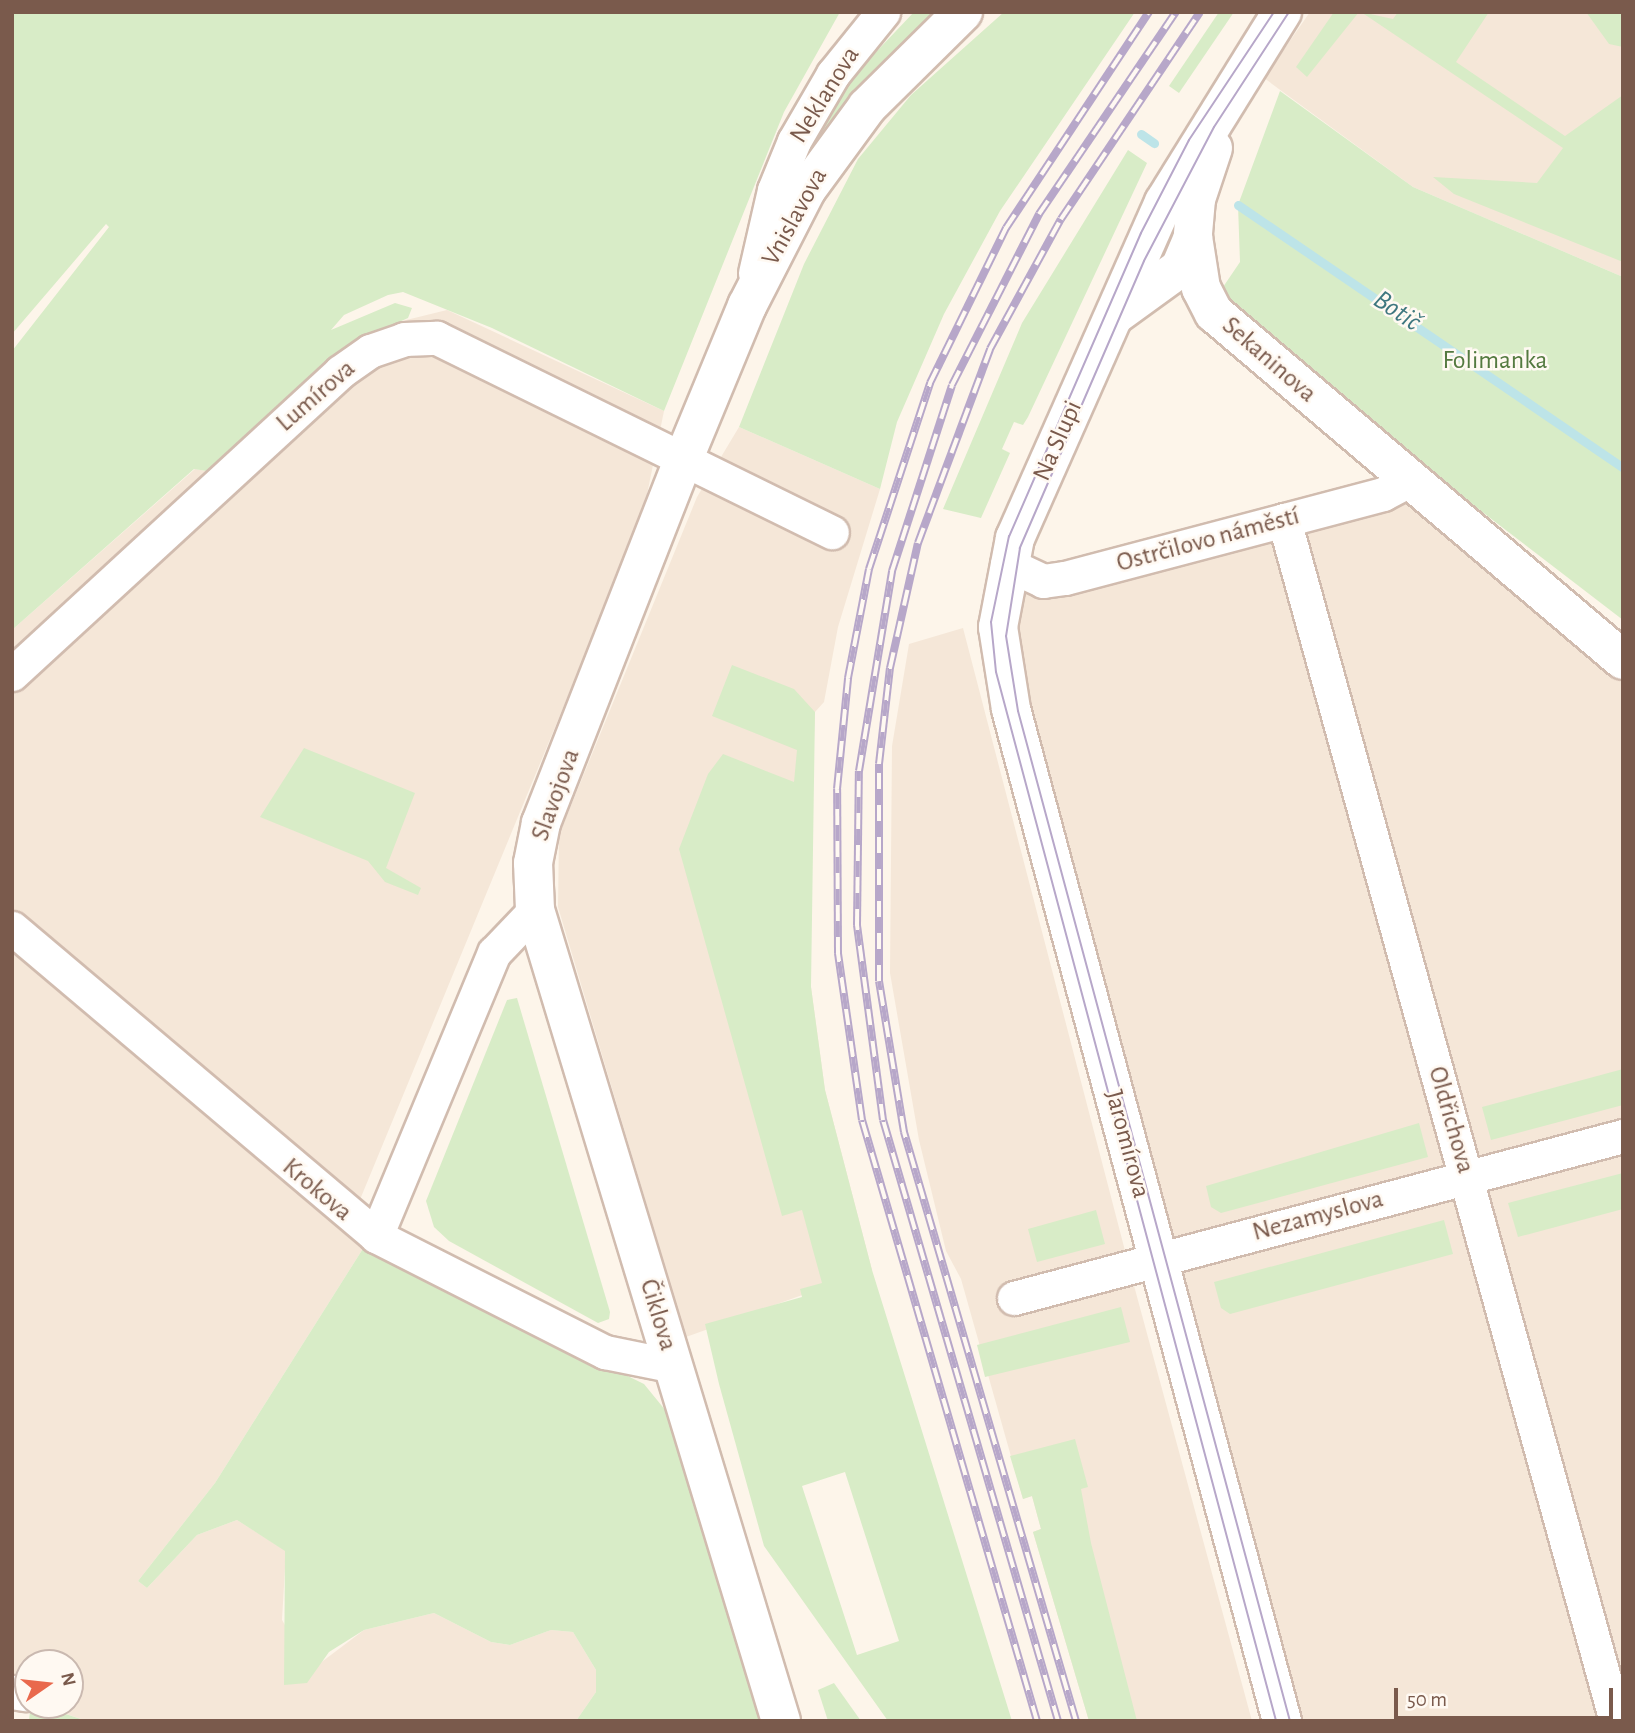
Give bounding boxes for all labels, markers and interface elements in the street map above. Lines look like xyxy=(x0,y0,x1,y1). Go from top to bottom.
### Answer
street label: Neklanova xyxy=(783,41,867,149)
street label: Vnislavova xyxy=(756,163,834,271)
water label: Botič xyxy=(1367,283,1427,339)
street label: Sekaninova xyxy=(1215,311,1323,409)
park label: Folimanka xyxy=(1442,345,1548,377)
street label: Lumírova xyxy=(270,353,362,439)
street label: Na Slupi xyxy=(1027,396,1089,486)
street label: Ostrčilovo náměstí xyxy=(1113,501,1303,579)
street label: Slavojova xyxy=(525,745,587,845)
street label: Oldřichova xyxy=(1421,1063,1481,1177)
street label: Jaromírova xyxy=(1098,1087,1156,1201)
street label: Krokova xyxy=(276,1152,358,1228)
street label: Nezamyslova xyxy=(1249,1184,1387,1248)
street label: Čiklova xyxy=(632,1275,684,1355)
north arrow xyxy=(14,1649,84,1719)
text: N xyxy=(57,1671,79,1688)
scale bar xyxy=(1397,1674,1616,1718)
text: 50 m xyxy=(1407,1689,1447,1710)

